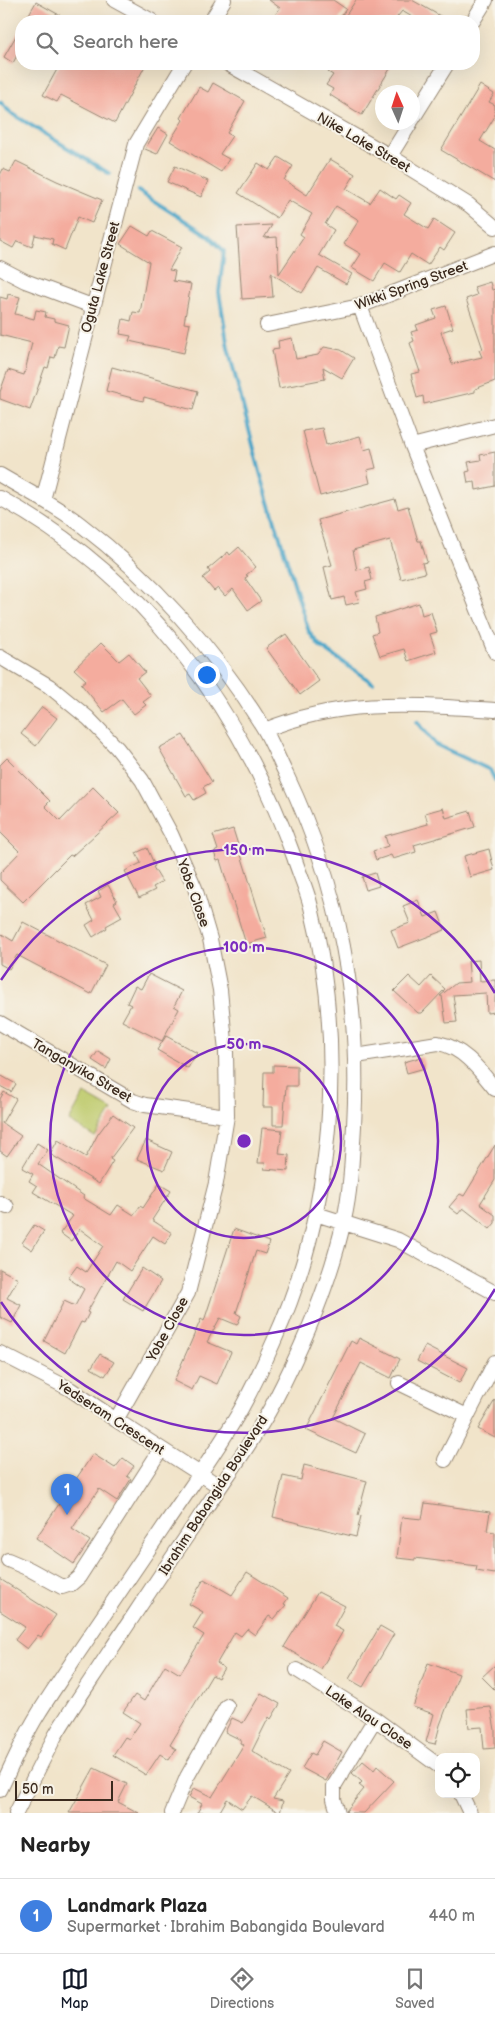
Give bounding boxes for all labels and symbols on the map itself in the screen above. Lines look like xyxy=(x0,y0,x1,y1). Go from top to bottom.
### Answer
north arrow xyxy=(375,85,420,130)
street label: Nike Lake Street xyxy=(314,109,414,176)
street label: Oguta Lake Street xyxy=(77,219,124,335)
street label: Wikki Spring Street xyxy=(352,257,471,314)
your location xyxy=(194,662,220,688)
text: 150 m xyxy=(223,841,265,860)
street label: Yobe Close xyxy=(173,856,214,929)
text: 100 m xyxy=(223,938,265,957)
street label: Tanganyika Street xyxy=(29,1035,135,1106)
text: 50 m xyxy=(227,1035,262,1054)
centre of rings xyxy=(235,1132,253,1150)
street label: Yobe Close xyxy=(142,1294,192,1365)
street label: Yedseram Crescent xyxy=(53,1376,168,1459)
street label: Ibrahim Babangida Boulevard xyxy=(155,1412,272,1578)
pin: 1 xyxy=(51,1474,83,1515)
street label: Lake Alau Close xyxy=(322,1682,416,1753)
scale bar xyxy=(15,1778,112,1801)

